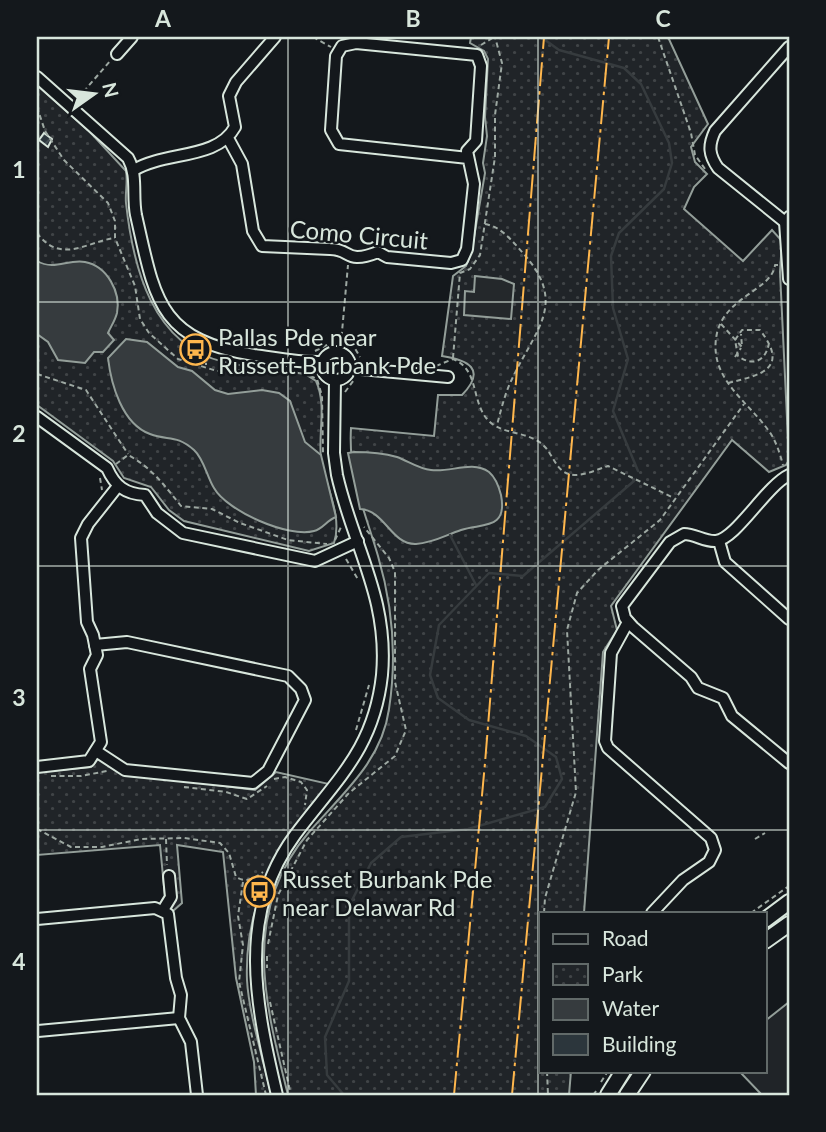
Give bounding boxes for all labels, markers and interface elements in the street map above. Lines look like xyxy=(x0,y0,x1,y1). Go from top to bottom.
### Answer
text: A xyxy=(154,4,172,32)
text: B xyxy=(405,4,421,32)
text: C xyxy=(655,4,671,32)
north arrow xyxy=(60,60,130,130)
text: N xyxy=(98,80,124,100)
text: 1 xyxy=(12,155,26,183)
street label: Como Circuit xyxy=(289,214,429,254)
place label: Pallas Pde near Russett Burbank Pde xyxy=(218,322,436,379)
bus stop icon: Pallas Pde near Russett Burbank Pde xyxy=(178,333,212,367)
text: 2 xyxy=(12,419,26,447)
text: 3 xyxy=(12,683,26,711)
place label: Russet Burbank Pde near Delawar Rd xyxy=(282,864,492,921)
bus stop icon: Russet Burbank Pde near Delawar Rd xyxy=(242,875,276,909)
legend xyxy=(539,912,766,1072)
text: Road xyxy=(602,925,649,950)
text: 4 xyxy=(12,947,26,975)
text: Park xyxy=(602,961,643,986)
text: Water xyxy=(602,995,659,1020)
text: Building xyxy=(602,1031,677,1056)

